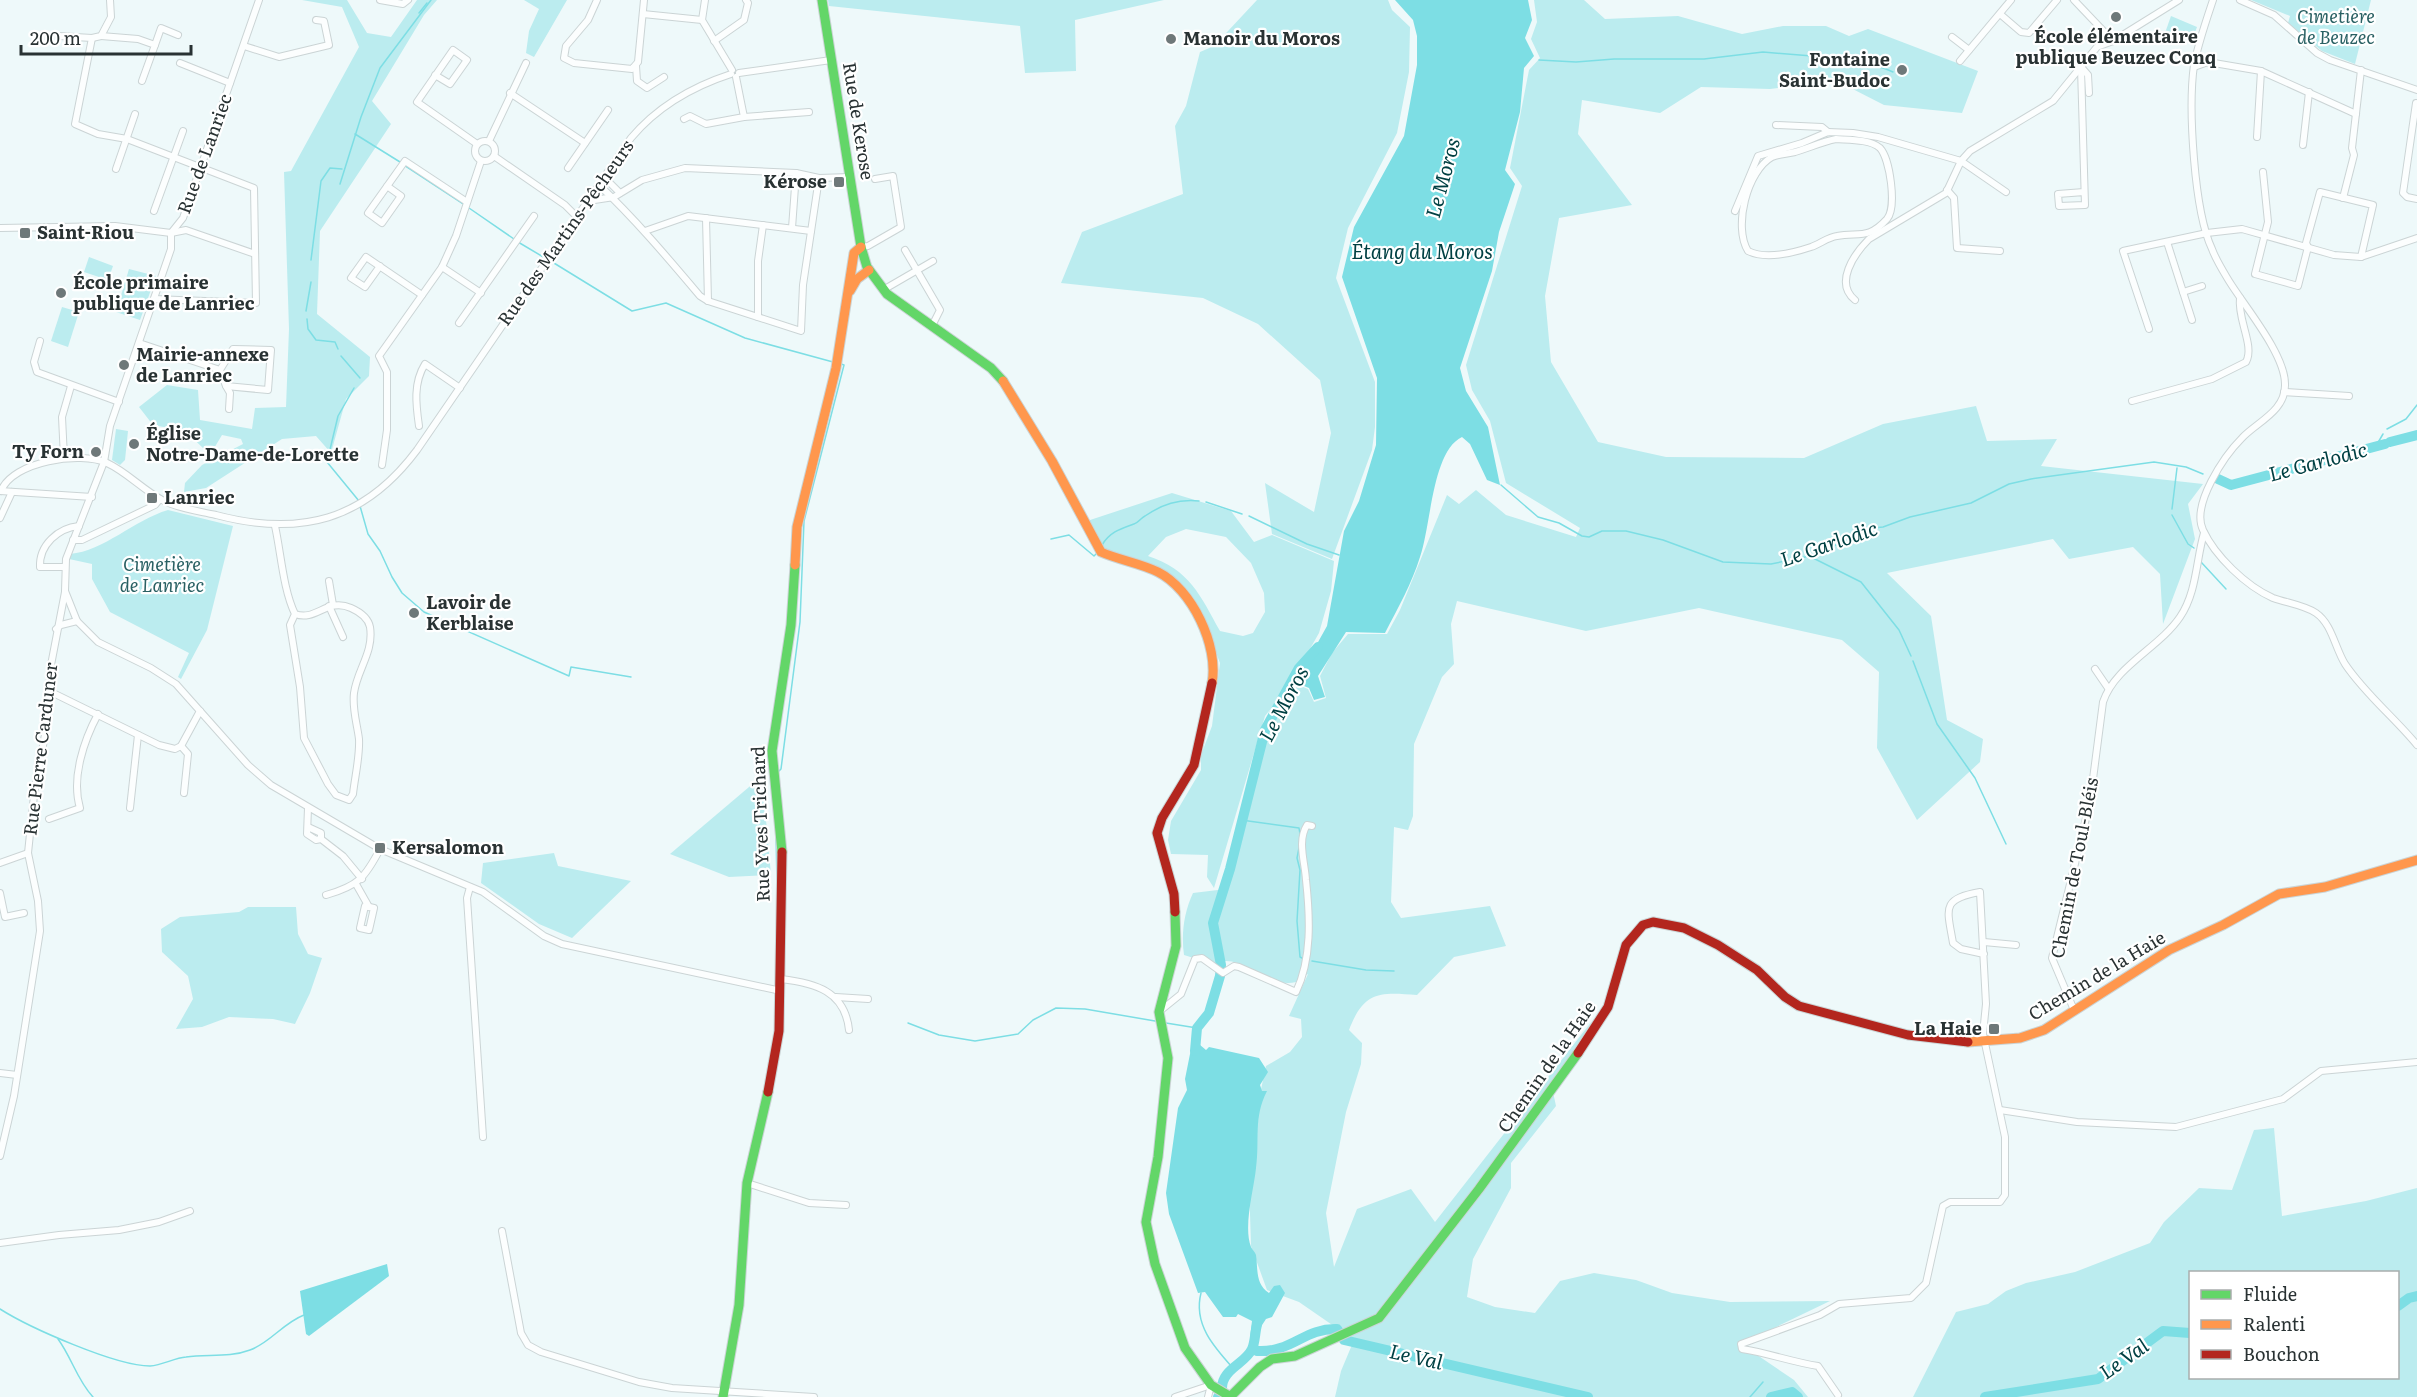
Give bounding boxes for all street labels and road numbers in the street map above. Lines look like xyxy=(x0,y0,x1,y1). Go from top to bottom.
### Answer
street label: Rue de Kerose xyxy=(837,60,882,182)
street label: Rue de Lanriec xyxy=(169,90,238,217)
street label: Rue des Martins-Pêcheurs xyxy=(490,134,639,331)
street label: Rue Pierre Carduner xyxy=(15,660,64,837)
street label: Rue Yves Trichard xyxy=(743,746,776,903)
street label: Chemin de Toul-Bléis xyxy=(2043,775,2104,960)
street label: Chemin de la Haie xyxy=(2023,923,2170,1026)
street label: Chemin de la Haie xyxy=(1490,995,1601,1138)

